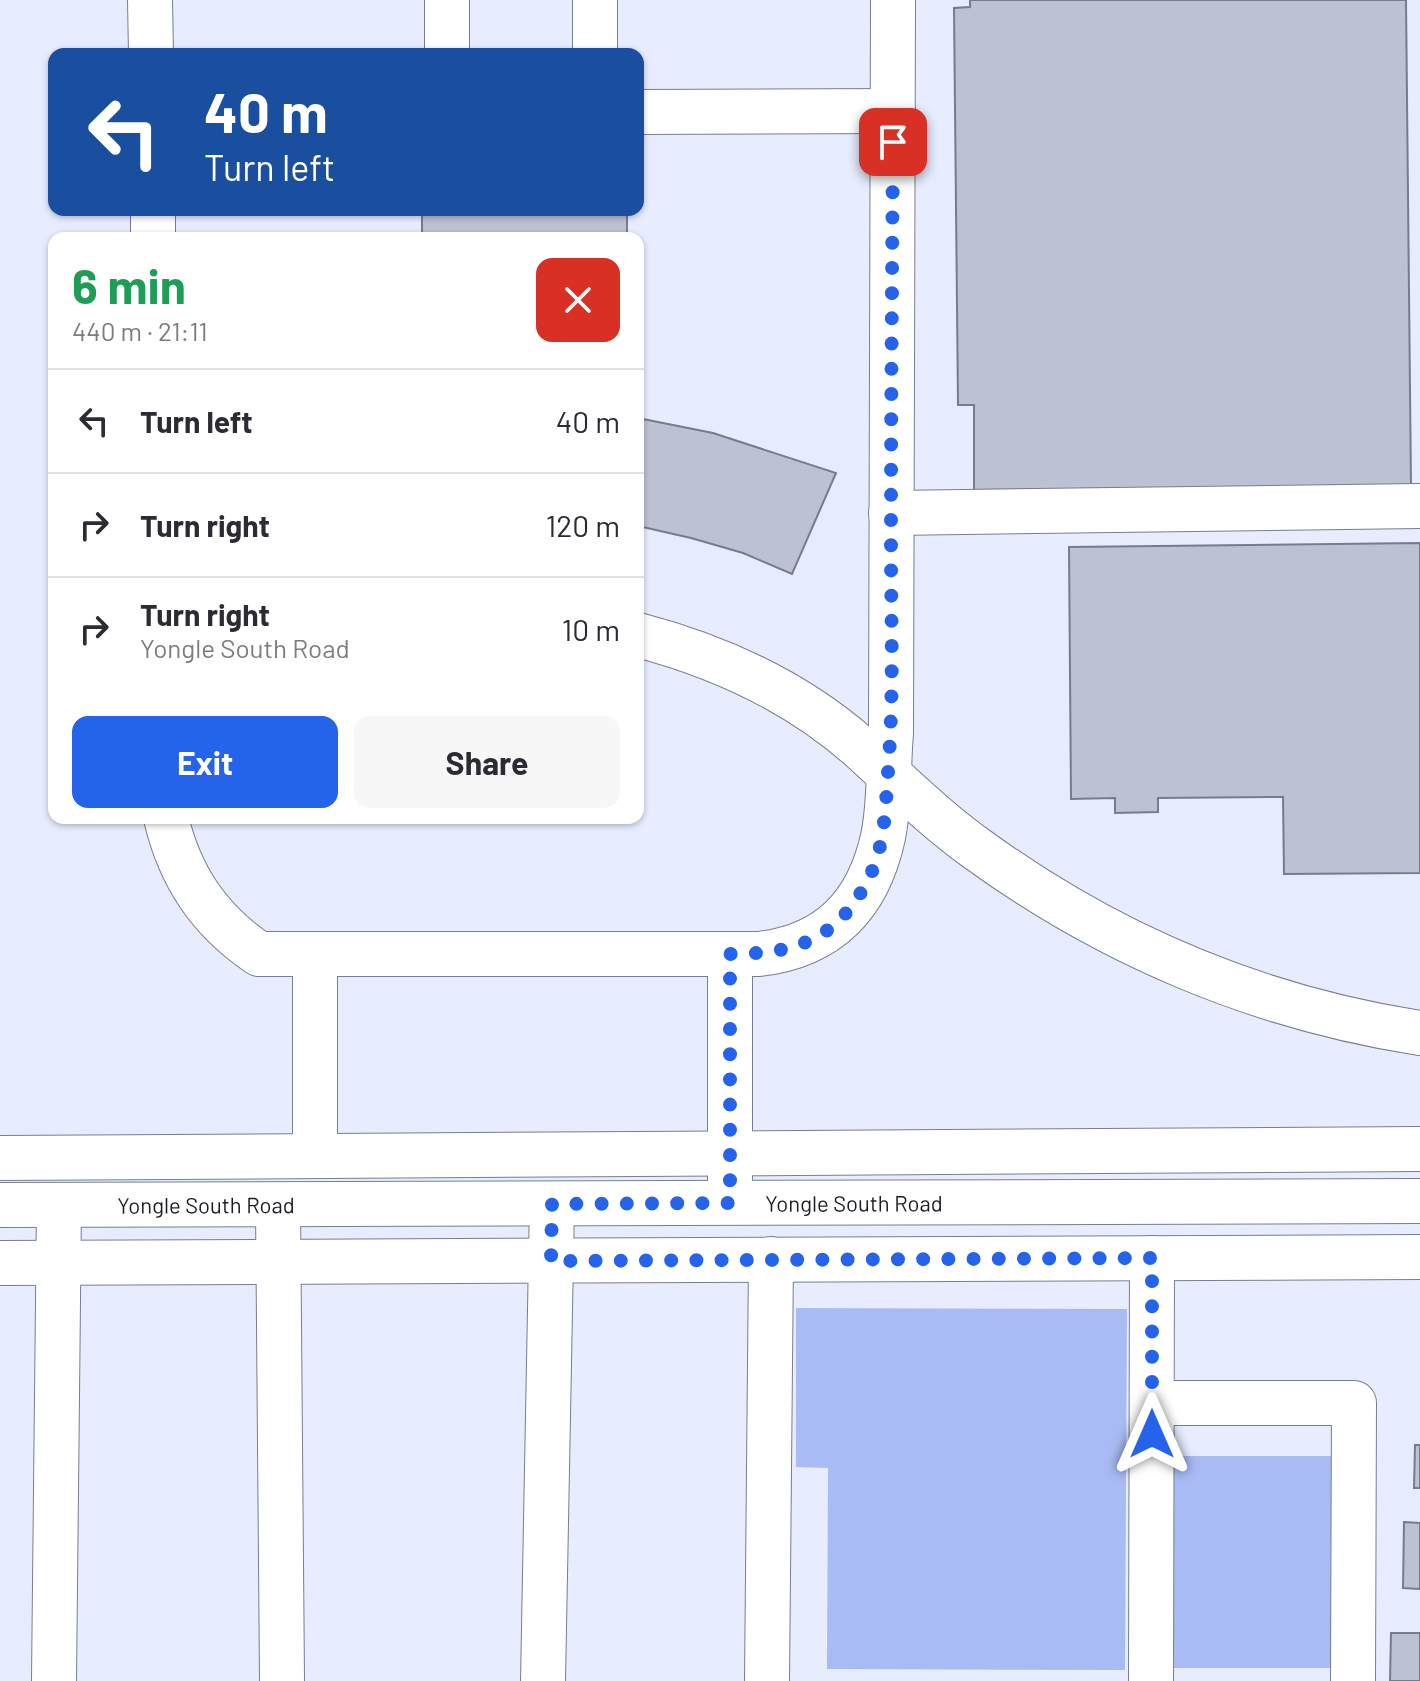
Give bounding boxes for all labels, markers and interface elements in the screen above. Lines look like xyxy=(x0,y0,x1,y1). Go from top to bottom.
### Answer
text: 40 m xyxy=(204,77,328,144)
icon: left xyxy=(72,80,176,184)
pin xyxy=(859,108,927,176)
icon: arrive xyxy=(871,120,915,164)
text: Turn left xyxy=(204,145,335,188)
text: 6 min xyxy=(72,256,186,314)
button: close xyxy=(536,258,620,342)
text: 440 m · 21:11 xyxy=(72,315,208,346)
icon: left xyxy=(72,399,116,443)
text: Turn left xyxy=(140,403,253,439)
text: 40 m xyxy=(556,403,620,439)
icon: right xyxy=(72,503,116,547)
text: Turn right xyxy=(140,507,270,543)
text: 120 m xyxy=(546,507,620,543)
text: Turn right xyxy=(140,596,270,632)
icon: right xyxy=(72,607,116,651)
text: 10 m xyxy=(562,611,620,647)
text: Yongle South Road xyxy=(140,632,350,663)
button: Exit xyxy=(72,716,338,808)
button: Share xyxy=(354,716,620,808)
street label: Yongle South Road xyxy=(765,1189,943,1216)
street label: Yongle South Road xyxy=(117,1191,295,1218)
position arrow xyxy=(1110,1392,1194,1476)

